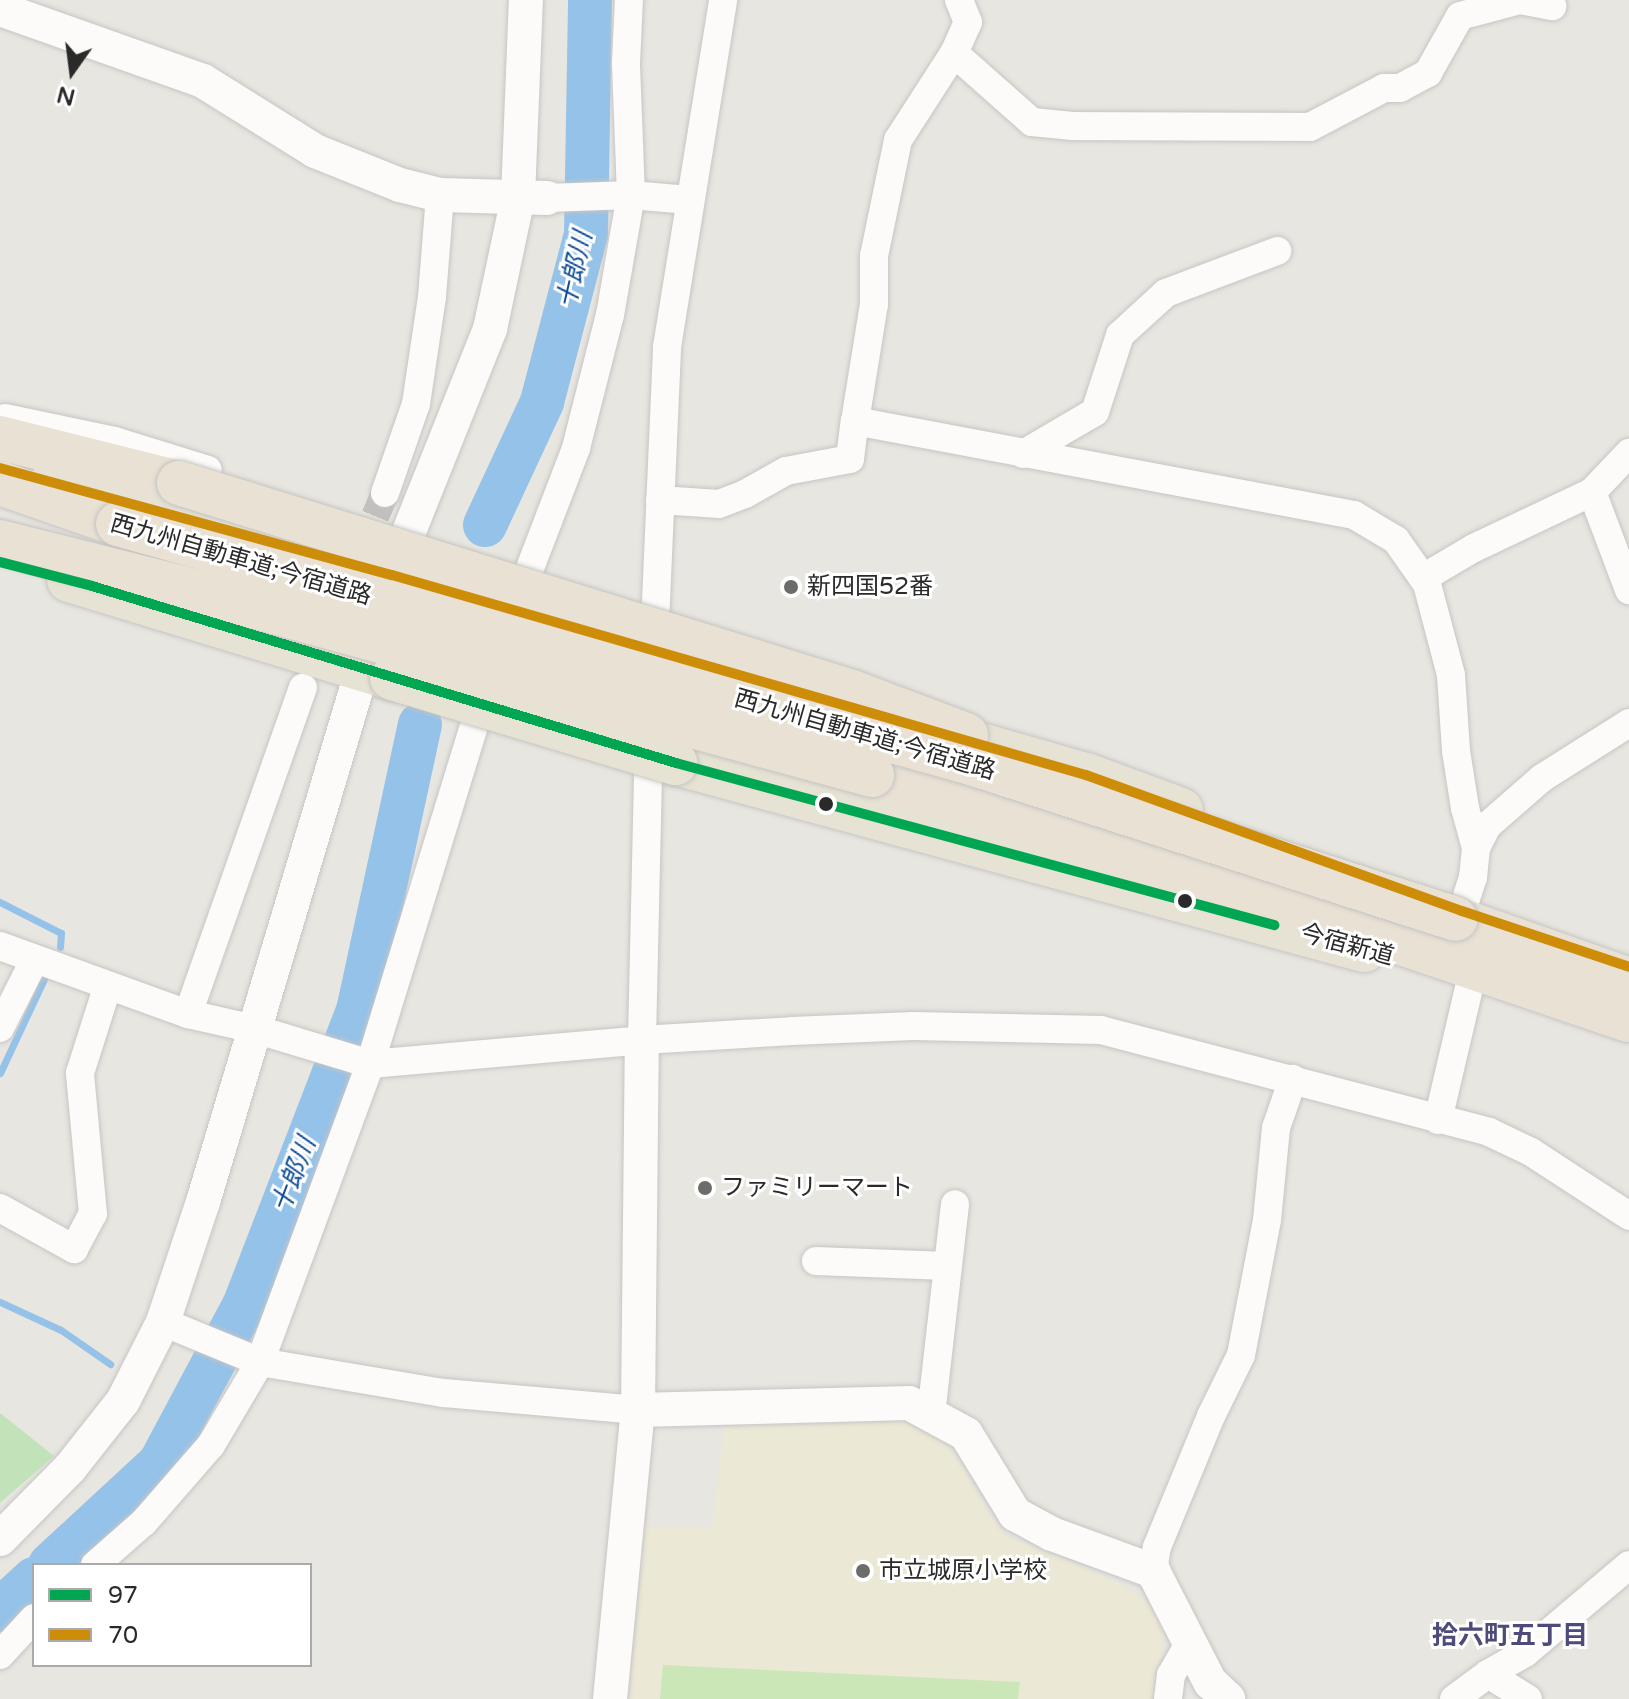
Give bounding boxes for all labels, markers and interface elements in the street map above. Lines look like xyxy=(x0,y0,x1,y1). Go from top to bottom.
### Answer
north arrow xyxy=(32,32,112,112)
text: N xyxy=(54,81,78,110)
water label: 十郎川 xyxy=(551,228,599,312)
street label: 西九州自動車道;今宿道路 xyxy=(107,509,375,611)
place label: 新四国52番 xyxy=(807,573,933,601)
marker: 新四国52番 xyxy=(782,578,800,596)
street label: 西九州自動車道;今宿道路 xyxy=(731,684,999,786)
unlabelled marker xyxy=(818,796,834,812)
unlabelled marker xyxy=(1177,893,1193,909)
street label: 今宿新道 xyxy=(1297,919,1397,971)
water label: 十郎川 xyxy=(265,1133,323,1217)
place label: ファミリーマート xyxy=(721,1174,913,1202)
marker: ファミリーマート xyxy=(696,1179,714,1197)
place label: 市立城原小学校 xyxy=(879,1557,1047,1585)
marker: 市立城原小学校 xyxy=(854,1562,872,1580)
legend xyxy=(32,1563,312,1667)
text: 97 xyxy=(108,1581,138,1610)
district label: 拾六町五丁目 xyxy=(1432,1620,1588,1652)
text: 70 xyxy=(108,1621,138,1650)

